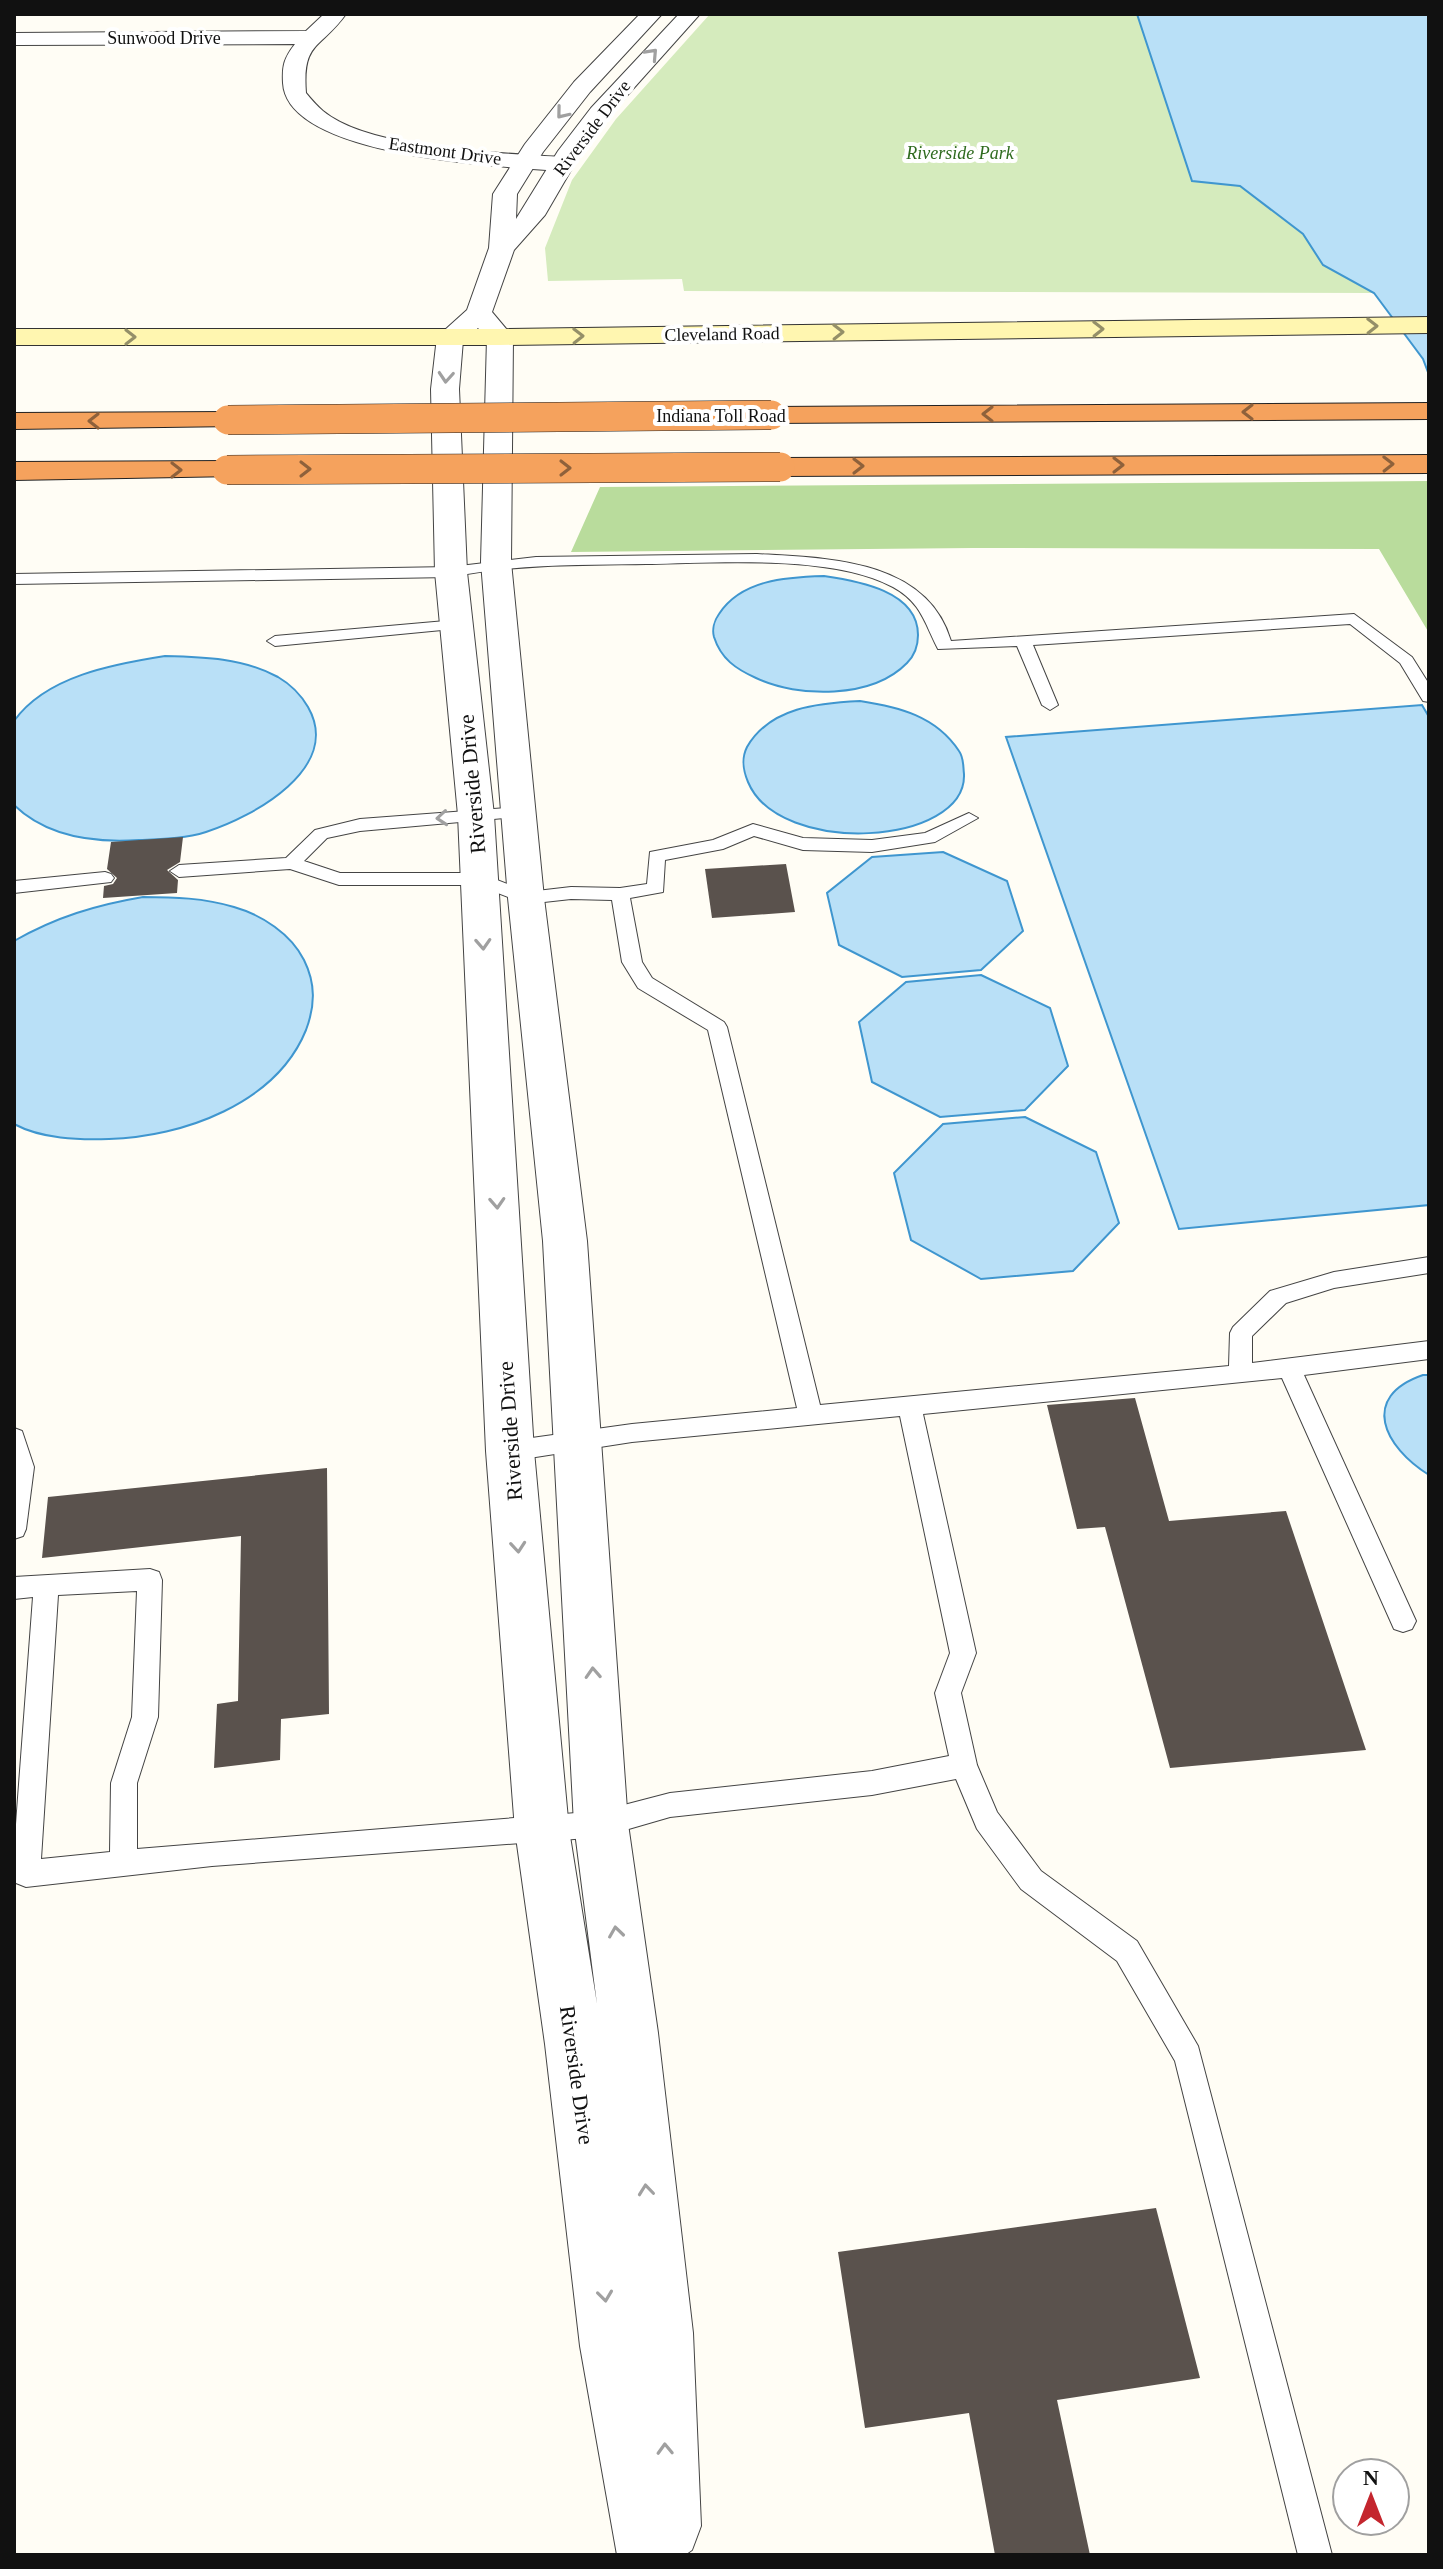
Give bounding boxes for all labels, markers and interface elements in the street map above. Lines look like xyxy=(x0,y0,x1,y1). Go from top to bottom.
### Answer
street label: Sunwood Drive xyxy=(107,28,221,48)
one-way arrow xyxy=(643,49,657,64)
street label: Riverside Drive xyxy=(550,76,634,180)
one-way arrow xyxy=(557,104,572,118)
street label: Eastmont Drive xyxy=(387,133,503,169)
park label: Riverside Park xyxy=(905,143,1015,163)
one-way arrow xyxy=(1366,317,1379,335)
one-way arrow xyxy=(1092,320,1105,338)
street label: Cleveland Road xyxy=(664,323,780,345)
one-way arrow xyxy=(832,324,845,341)
one-way arrow xyxy=(572,327,585,344)
one-way arrow xyxy=(124,328,137,346)
one-way arrow xyxy=(438,371,455,384)
one-way arrow xyxy=(1241,403,1254,421)
one-way arrow xyxy=(981,405,994,423)
street label: Indiana Toll Road xyxy=(656,406,786,426)
one-way arrow xyxy=(87,412,100,430)
one-way arrow xyxy=(1382,455,1395,473)
one-way arrow xyxy=(1112,456,1125,474)
one-way arrow xyxy=(852,457,865,475)
one-way arrow xyxy=(559,459,572,477)
one-way arrow xyxy=(299,460,312,478)
one-way arrow xyxy=(170,461,183,479)
street label: Riverside Drive xyxy=(453,713,491,855)
one-way arrow xyxy=(435,809,448,826)
one-way arrow xyxy=(474,938,491,951)
one-way arrow xyxy=(489,1197,506,1210)
street label: Riverside Drive xyxy=(493,1360,527,1502)
one-way arrow xyxy=(509,1540,526,1553)
one-way arrow xyxy=(585,1666,602,1679)
one-way arrow xyxy=(608,1925,625,1939)
street label: Riverside Drive xyxy=(555,2004,599,2146)
one-way arrow xyxy=(638,2183,655,2196)
one-way arrow xyxy=(597,2290,614,2303)
one-way arrow xyxy=(657,2442,674,2455)
north arrow xyxy=(1331,2457,1411,2537)
text: N xyxy=(1363,2465,1379,2490)

